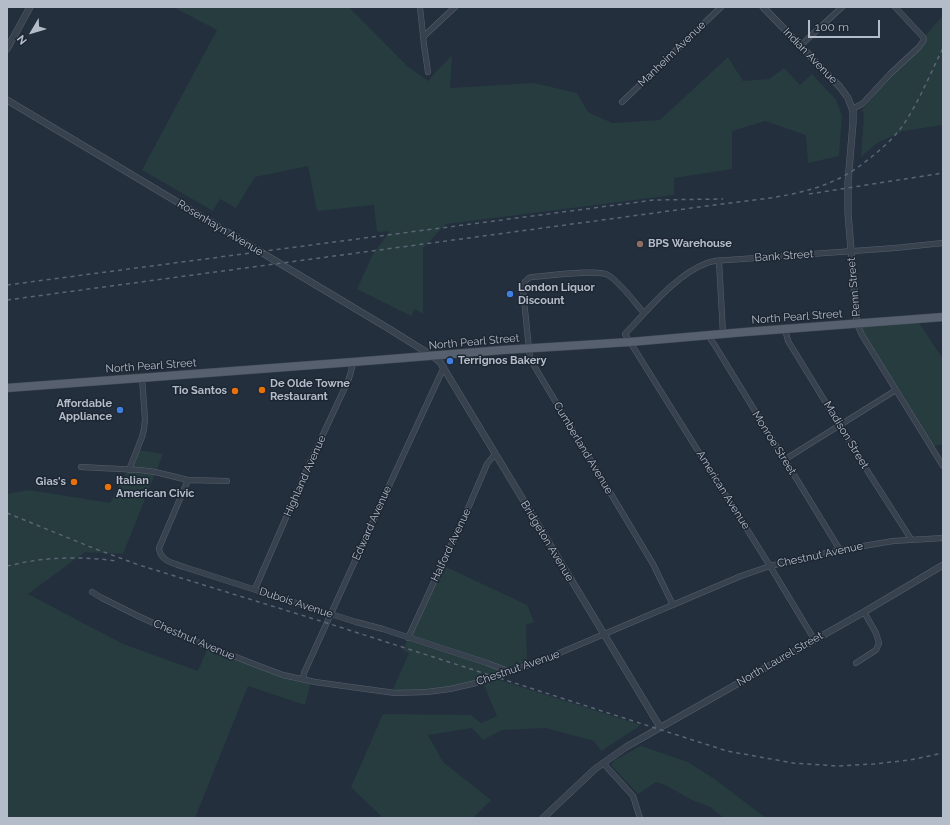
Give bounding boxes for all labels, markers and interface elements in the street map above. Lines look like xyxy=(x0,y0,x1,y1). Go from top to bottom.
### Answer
north arrow xyxy=(12,12,52,52)
scale bar xyxy=(810,12,882,38)
street label: Manheim Avenue xyxy=(635,18,709,90)
text: 100 m xyxy=(815,20,849,34)
street label: Indian Avenue xyxy=(780,25,840,87)
text: N xyxy=(14,32,30,47)
street label: Rosenhayn Avenue xyxy=(175,197,265,259)
place label: BPS Warehouse xyxy=(648,237,732,251)
marker: BPS Warehouse xyxy=(635,239,645,249)
street label: Bank Street xyxy=(754,247,814,265)
street label: Penn Street xyxy=(845,257,863,317)
place label: London Liquor Discount xyxy=(518,281,595,307)
marker: London Liquor Discount xyxy=(505,289,515,299)
street label: North Pearl Street xyxy=(751,307,843,327)
street label: North Pearl Street xyxy=(428,331,520,353)
place label: Terrignos Bakery xyxy=(458,354,547,368)
street label: North Pearl Street xyxy=(105,356,197,376)
marker: Terrignos Bakery xyxy=(445,356,455,366)
place label: De Olde Towne Restaurant xyxy=(270,377,350,403)
place label: Tio Santos xyxy=(172,384,227,398)
marker: De Olde Towne Restaurant xyxy=(257,385,267,395)
marker: Tio Santos xyxy=(230,386,240,396)
place label: Affordable Appliance xyxy=(56,397,112,423)
street label: Madison Street xyxy=(821,399,871,471)
street label: Cumberland Avenue xyxy=(550,400,616,496)
marker: Affordable Appliance xyxy=(115,405,125,415)
street label: Monroe Street xyxy=(749,409,799,477)
street label: Highland Avenue xyxy=(281,433,329,519)
street label: American Avenue xyxy=(694,448,752,532)
place label: Italian American Civic xyxy=(116,474,194,500)
place label: Gias's xyxy=(36,475,66,489)
marker: Gias's xyxy=(69,477,79,487)
marker: Italian American Civic xyxy=(103,482,113,492)
street label: Edward Avenue xyxy=(350,484,394,562)
street label: Bridgeton Avenue xyxy=(518,498,576,584)
street label: Halford Avenue xyxy=(428,506,474,584)
street label: Chestnut Avenue xyxy=(776,539,864,571)
street label: Dubois Avenue xyxy=(257,585,335,621)
street label: Chestnut Avenue xyxy=(151,617,237,663)
street label: North Laurel Street xyxy=(735,629,825,689)
street label: Chestnut Avenue xyxy=(475,648,561,688)

